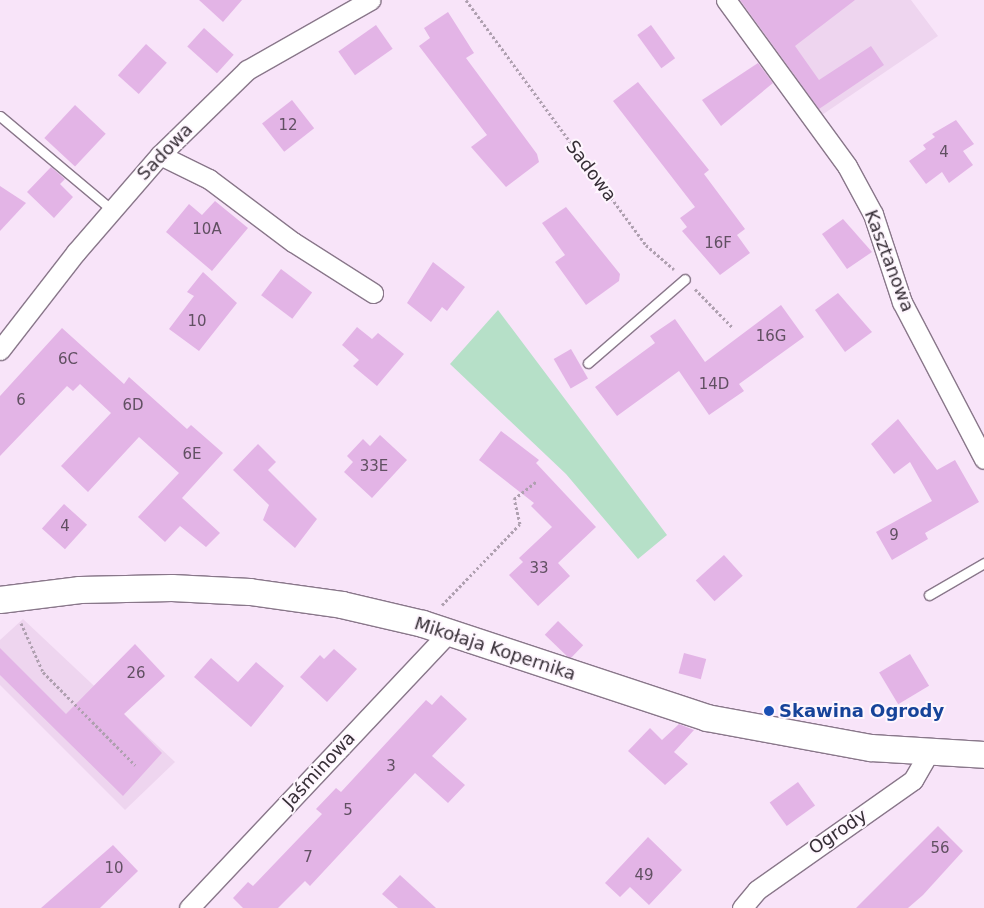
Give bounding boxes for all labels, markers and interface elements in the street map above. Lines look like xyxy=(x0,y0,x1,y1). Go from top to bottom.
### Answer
house number: 12 xyxy=(278,117,298,135)
street label: Sadowa xyxy=(133,119,197,185)
street label: Sadowa xyxy=(561,136,621,206)
house number: 4 xyxy=(939,144,949,162)
street label: Kasztanowa xyxy=(860,207,918,315)
house number: 10A xyxy=(192,221,222,239)
house number: 16F xyxy=(704,235,732,253)
house number: 10 xyxy=(187,313,207,331)
house number: 16G xyxy=(756,328,786,346)
house number: 6C xyxy=(58,351,78,369)
house number: 14D xyxy=(699,376,729,394)
house number: 6 xyxy=(16,392,26,410)
house number: 6D xyxy=(122,397,144,415)
house number: 6E xyxy=(182,446,202,464)
house number: 33E xyxy=(360,458,388,476)
house number: 4 xyxy=(60,518,70,536)
house number: 9 xyxy=(889,527,899,545)
house number: 33 xyxy=(529,560,549,578)
street label: Mikołaja Kopernika xyxy=(412,613,578,685)
house number: 26 xyxy=(126,665,146,683)
place label: Skawina Ogrody xyxy=(779,700,944,722)
marker: Skawina Ogrody xyxy=(763,705,775,717)
street label: Jaśminowa xyxy=(278,727,360,813)
house number: 3 xyxy=(386,758,396,776)
house number: 5 xyxy=(343,802,353,820)
street label: Ogrody xyxy=(805,805,871,859)
house number: 56 xyxy=(930,840,950,858)
house number: 7 xyxy=(303,849,313,867)
house number: 10 xyxy=(104,860,124,878)
house number: 49 xyxy=(634,867,654,885)

